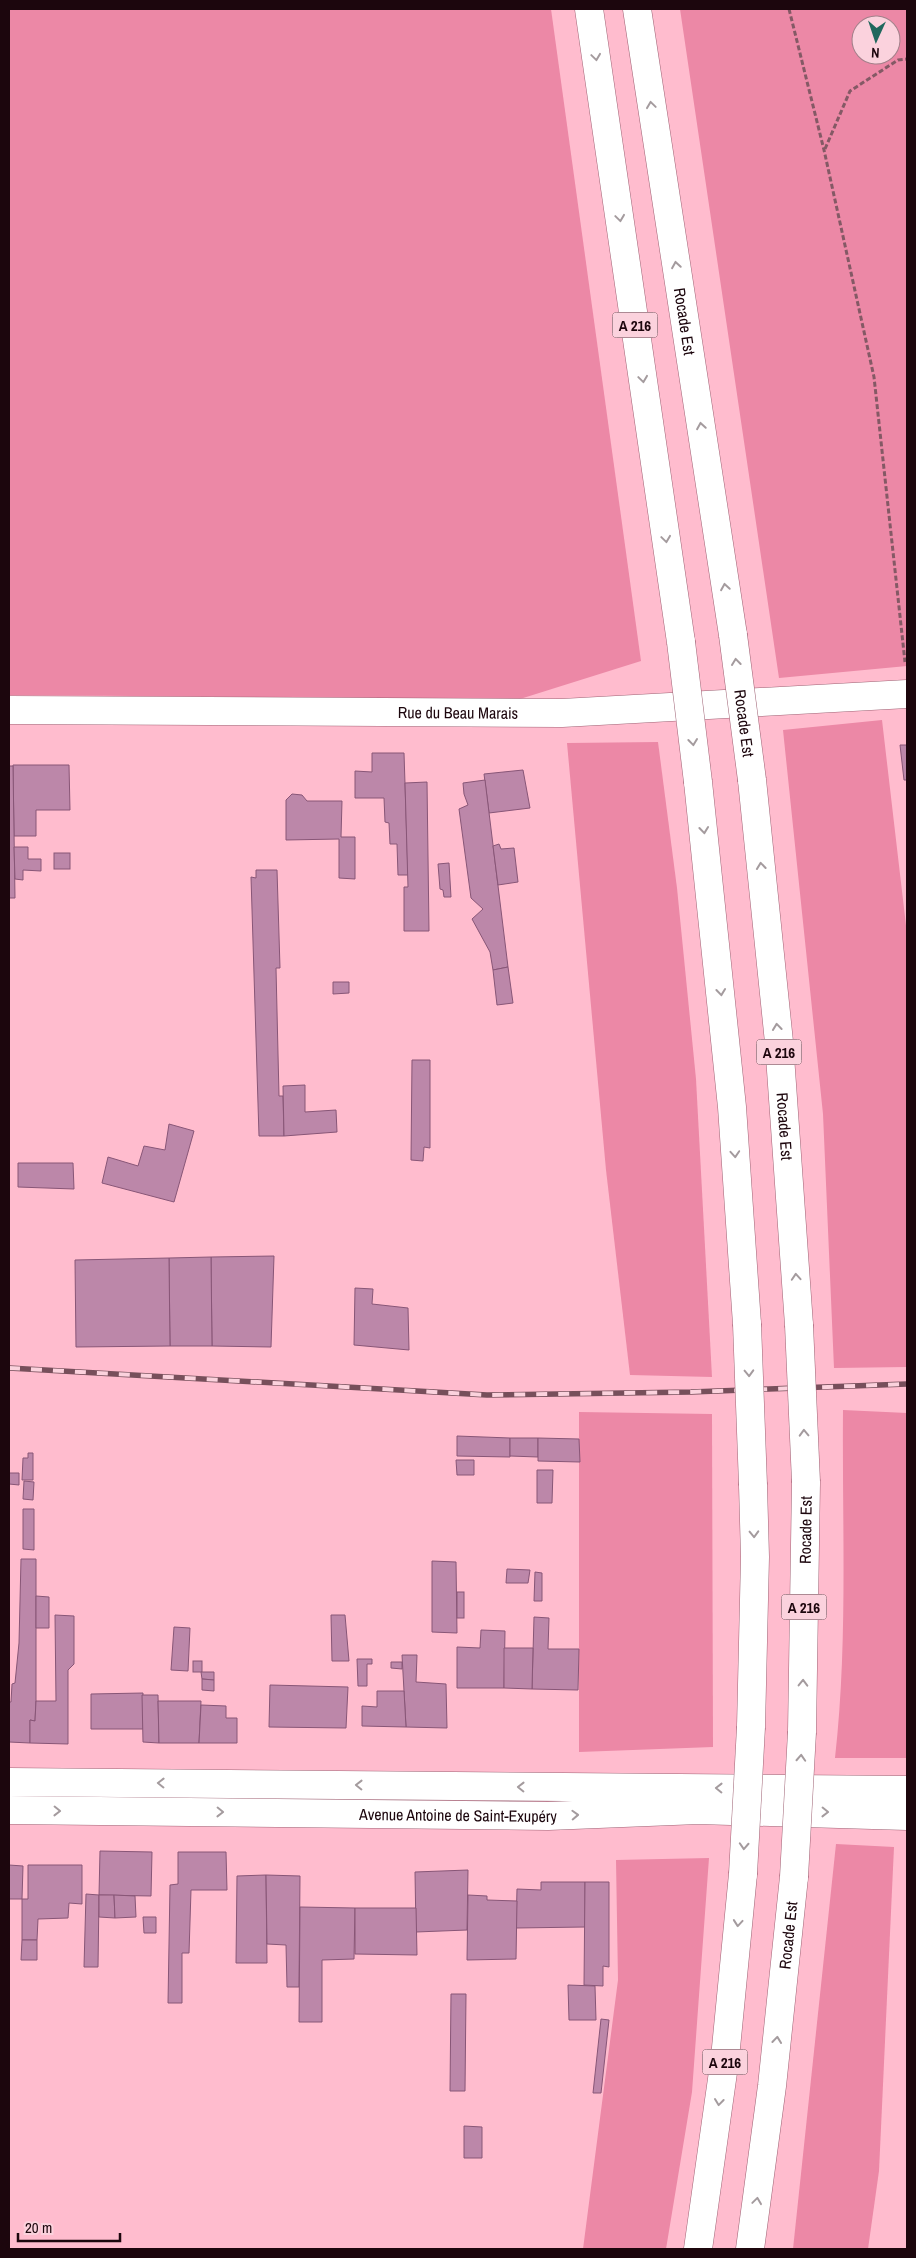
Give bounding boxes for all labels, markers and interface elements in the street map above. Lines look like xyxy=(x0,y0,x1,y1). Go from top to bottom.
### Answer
north arrow xyxy=(851,15,901,65)
text: N xyxy=(871,44,880,62)
one-way arrow xyxy=(590,53,601,61)
one-way arrow xyxy=(647,101,657,109)
one-way arrow xyxy=(614,213,624,222)
one-way arrow xyxy=(671,261,682,269)
street label: Rocade Est xyxy=(669,286,701,357)
road number: A 216 xyxy=(612,312,658,338)
one-way arrow xyxy=(637,374,647,383)
one-way arrow xyxy=(696,422,706,430)
one-way arrow xyxy=(660,535,670,544)
one-way arrow xyxy=(721,582,731,591)
one-way arrow xyxy=(732,658,742,666)
street label: Rocade Est xyxy=(729,688,760,759)
street label: Rue du Beau Marais xyxy=(398,701,518,724)
one-way arrow xyxy=(687,739,698,747)
one-way arrow xyxy=(698,827,709,835)
one-way arrow xyxy=(756,862,767,870)
one-way arrow xyxy=(715,988,726,996)
one-way arrow xyxy=(772,1023,783,1031)
road number: A 216 xyxy=(756,1040,802,1064)
street label: Rocade Est xyxy=(772,1092,798,1161)
one-way arrow xyxy=(730,1150,741,1158)
one-way arrow xyxy=(790,1273,801,1281)
one-way arrow xyxy=(743,1369,754,1377)
one-way arrow xyxy=(798,1429,809,1437)
street label: Rocade Est xyxy=(794,1496,817,1564)
one-way arrow xyxy=(749,1530,759,1538)
road number: A 216 xyxy=(782,1594,826,1620)
one-way arrow xyxy=(798,1679,808,1686)
one-way arrow xyxy=(795,1754,806,1762)
one-way arrow xyxy=(157,1778,164,1788)
one-way arrow xyxy=(354,1780,362,1790)
one-way arrow xyxy=(517,1782,524,1792)
one-way arrow xyxy=(714,1783,722,1793)
street label: Avenue Antoine de Saint-Exupéry xyxy=(358,1803,558,1827)
one-way arrow xyxy=(54,1806,62,1816)
one-way arrow xyxy=(216,1807,224,1817)
one-way arrow xyxy=(821,1807,829,1818)
one-way arrow xyxy=(571,1809,579,1820)
one-way arrow xyxy=(739,1842,750,1850)
street label: Rocade Est xyxy=(773,1900,802,1970)
one-way arrow xyxy=(733,1919,744,1927)
one-way arrow xyxy=(772,2035,783,2043)
road number: A 216 xyxy=(702,2050,748,2074)
one-way arrow xyxy=(715,2098,725,2106)
one-way arrow xyxy=(751,2197,762,2205)
scale bar xyxy=(18,2210,120,2242)
text: 20 m xyxy=(25,2217,52,2238)

